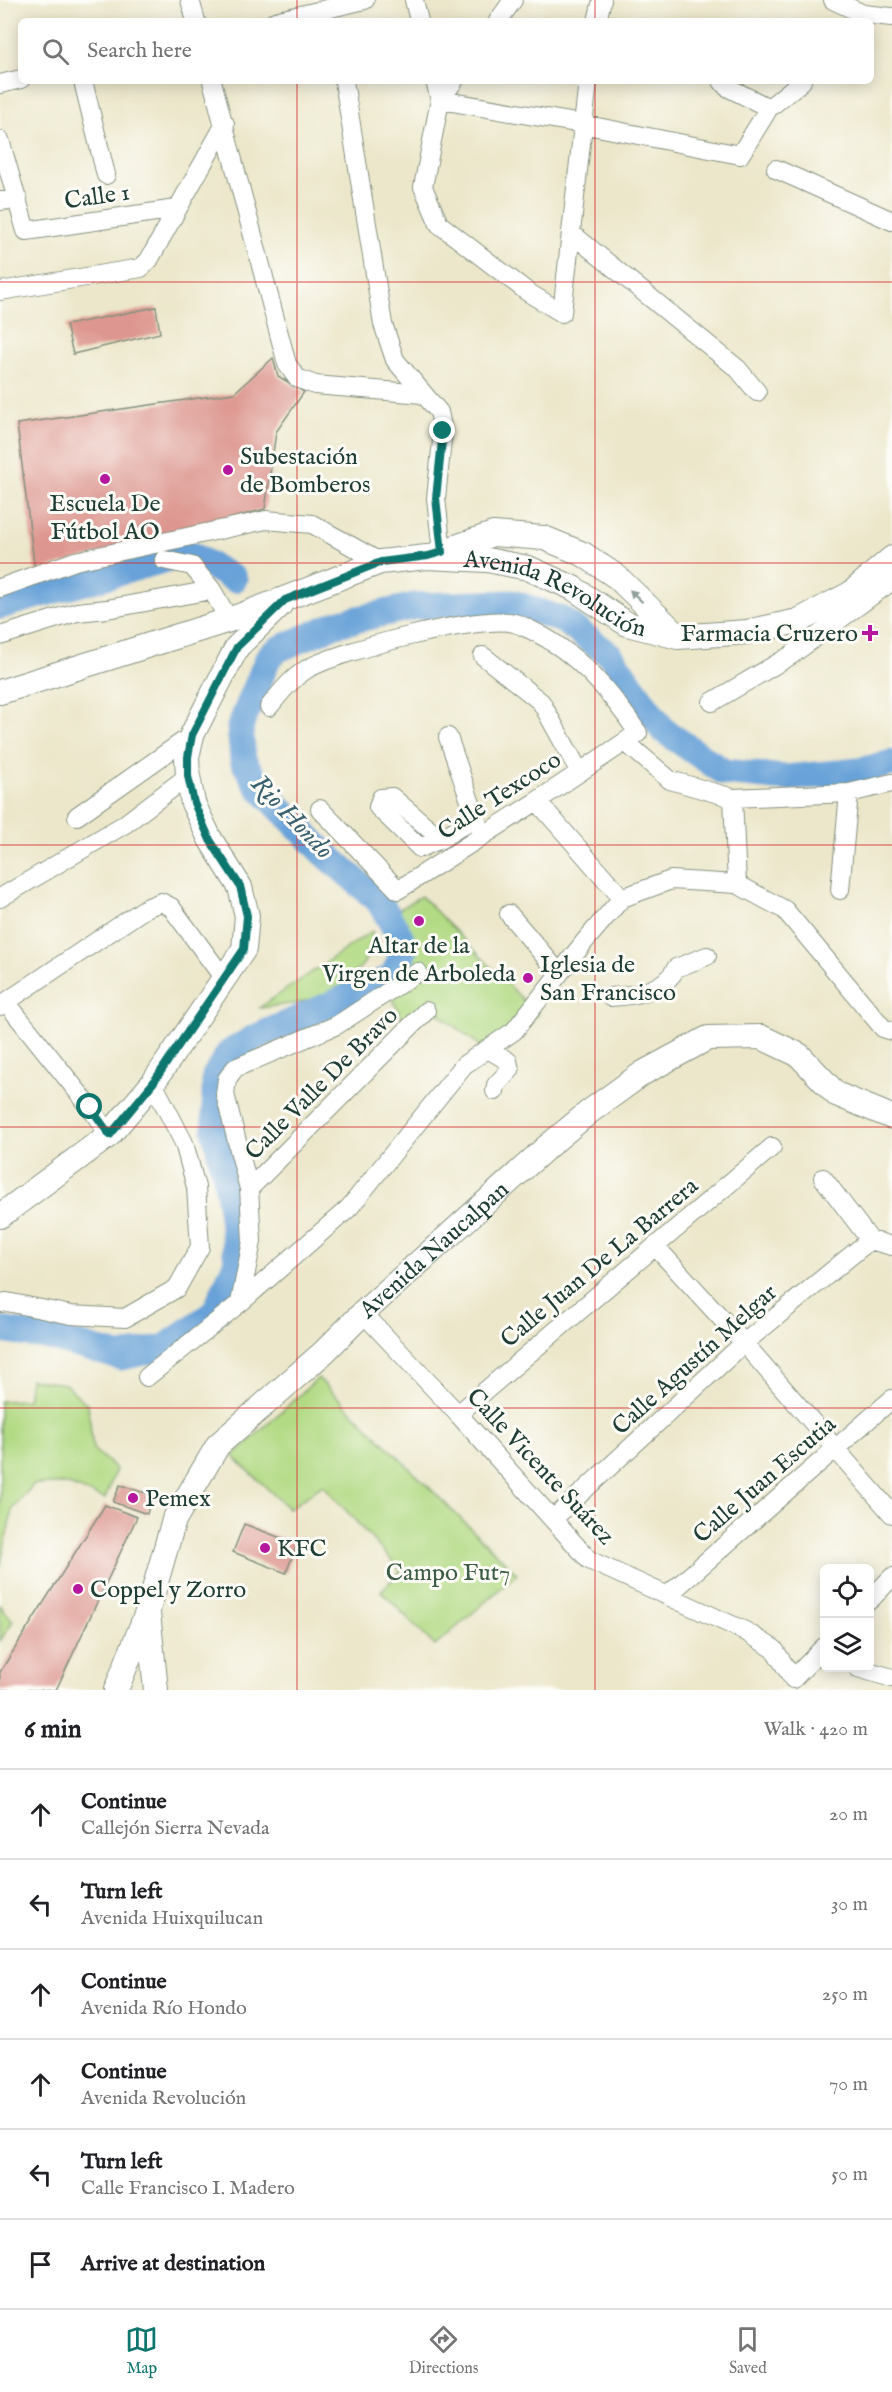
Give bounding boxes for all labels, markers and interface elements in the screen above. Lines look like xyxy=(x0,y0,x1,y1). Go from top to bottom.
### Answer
search box xyxy=(18,18,874,84)
icon: search xyxy=(39,35,72,68)
text: Search here xyxy=(87,37,192,65)
street label: Calle 1 xyxy=(62,178,132,217)
route end xyxy=(429,417,455,443)
place label: Subestación de Bomberos xyxy=(240,442,370,501)
marker: Subestación de Bomberos xyxy=(221,463,235,477)
marker: Escuela De Fútbol AO xyxy=(98,472,112,486)
place label: Escuela De Fútbol AO xyxy=(49,489,161,548)
street label: Avenida Revolución xyxy=(462,545,649,645)
one-way arrow xyxy=(630,589,644,603)
place label: Farmacia Cruzero xyxy=(680,619,858,650)
marker: Farmacia Cruzero xyxy=(863,626,877,640)
street label: Calle Texcoco xyxy=(432,745,568,848)
water label: Rio Hondo xyxy=(244,768,340,866)
marker: Altar de la Virgen de Arboleda xyxy=(412,914,426,928)
place label: Altar de la Virgen de Arboleda xyxy=(321,931,516,990)
place label: Iglesia de San Francisco xyxy=(540,950,676,1009)
marker: Iglesia de San Francisco xyxy=(521,971,535,985)
street label: Calle Valle De Bravo xyxy=(239,1001,405,1167)
route start xyxy=(76,1093,102,1119)
street label: Calle Juan De La Barrera xyxy=(495,1171,706,1355)
street label: Avenida Naucalpan xyxy=(352,1175,516,1327)
street label: Calle Agustín Melgar xyxy=(606,1278,784,1442)
street label: Calle Vicente Suárez xyxy=(459,1382,621,1552)
street label: Calle Juan Escutia xyxy=(687,1409,843,1551)
place label: Pemex xyxy=(145,1484,211,1515)
marker: Pemex xyxy=(126,1491,140,1505)
place label: KFC xyxy=(277,1534,327,1565)
marker: KFC xyxy=(258,1541,272,1555)
park label: Campo Fut7 xyxy=(386,1558,510,1589)
map controls xyxy=(820,1564,874,1672)
button: locate xyxy=(820,1564,874,1618)
place label: Coppel y Zorro xyxy=(90,1575,246,1606)
marker: Coppel y Zorro xyxy=(71,1582,85,1596)
button: layers xyxy=(820,1618,874,1672)
text: 6 min xyxy=(24,1713,82,1746)
text: Walk · 420 m xyxy=(763,1717,868,1742)
text: Continue xyxy=(81,1788,167,1816)
icon: ahead xyxy=(24,1798,57,1831)
text: 20 m xyxy=(829,1802,868,1827)
text: Callejón Sierra Nevada xyxy=(81,1816,270,1841)
text: Turn left xyxy=(81,1878,163,1906)
icon: left xyxy=(24,1888,57,1921)
text: 30 m xyxy=(831,1892,868,1917)
text: Avenida Huixquilucan xyxy=(81,1906,263,1931)
text: Continue xyxy=(81,1968,167,1996)
icon: ahead xyxy=(24,1978,57,2011)
text: 250 m xyxy=(822,1982,868,2007)
text: Avenida Río Hondo xyxy=(81,1996,247,2021)
text: Continue xyxy=(81,2058,167,2086)
icon: ahead xyxy=(24,2068,57,2101)
text: 70 m xyxy=(829,2072,868,2097)
text: Avenida Revolución xyxy=(81,2086,246,2111)
text: Turn left xyxy=(81,2148,163,2176)
icon: left xyxy=(24,2158,57,2191)
text: 50 m xyxy=(831,2162,868,2187)
text: Calle Francisco I. Madero xyxy=(81,2176,295,2201)
icon: arrive xyxy=(24,2248,57,2281)
text: Arrive at destination xyxy=(81,2250,265,2278)
tab: Map xyxy=(125,2323,158,2379)
tab: Directions xyxy=(409,2323,478,2379)
tab: Saved xyxy=(729,2323,767,2379)

